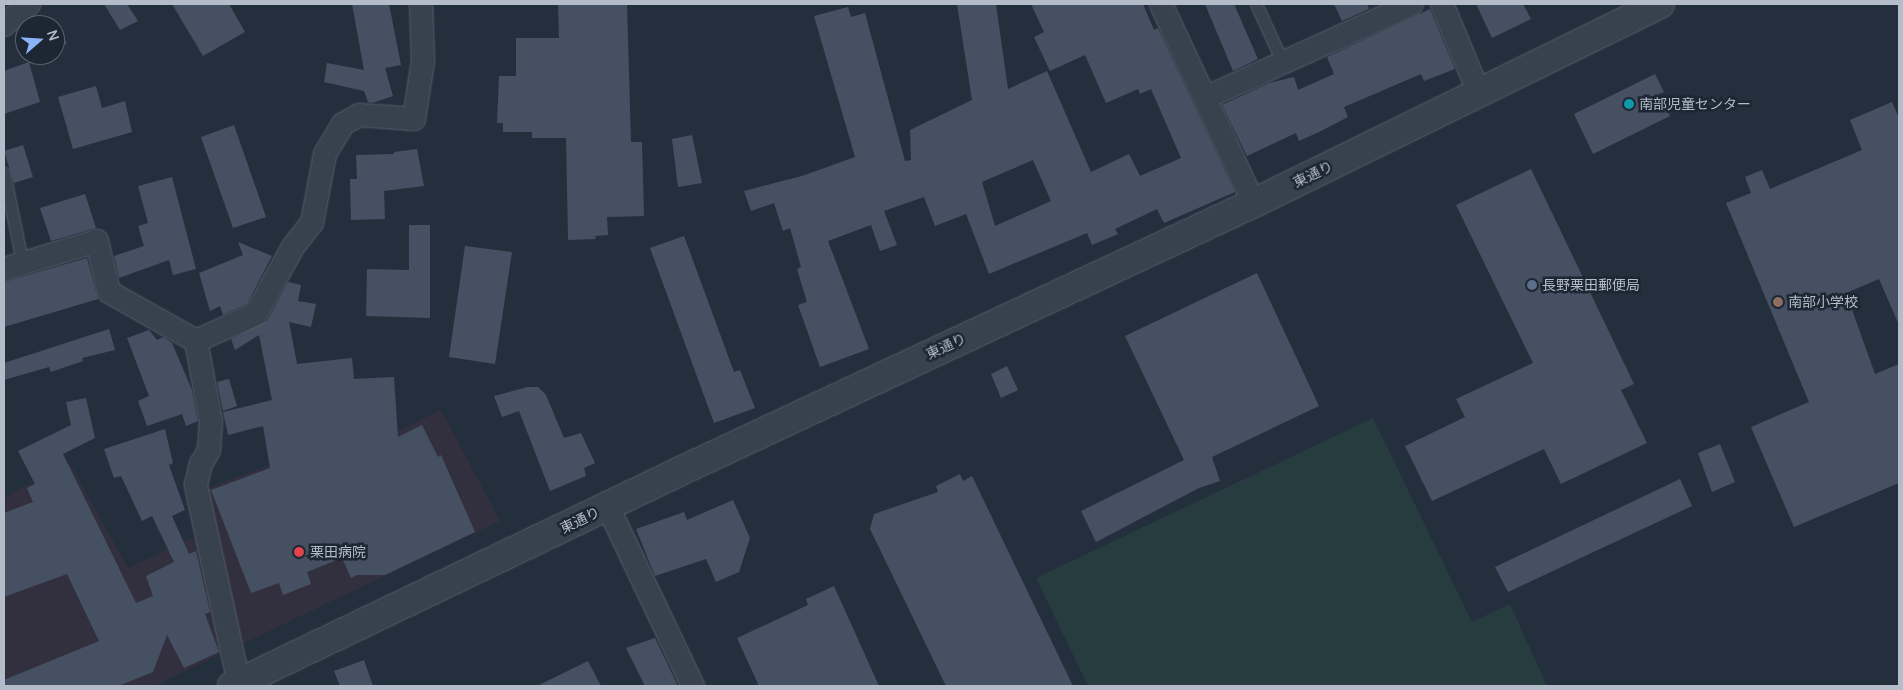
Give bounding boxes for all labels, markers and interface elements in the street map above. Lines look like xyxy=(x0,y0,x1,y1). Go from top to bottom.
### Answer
north arrow xyxy=(15,15,65,65)
text: N xyxy=(43,27,64,43)
place label: 南部児童センター xyxy=(1639,96,1751,112)
marker: 南部児童センター xyxy=(1623,98,1635,110)
street label: 東通り xyxy=(1290,157,1336,191)
place label: 長野栗田郵便局 xyxy=(1542,277,1640,293)
marker: 長野栗田郵便局 xyxy=(1526,279,1538,291)
place label: 南部小学校 xyxy=(1788,294,1858,310)
marker: 南部小学校 xyxy=(1772,296,1784,308)
street label: 東通り xyxy=(923,330,969,362)
street label: 東通り xyxy=(557,503,603,537)
place label: 栗田病院 xyxy=(310,544,366,560)
marker: 栗田病院 xyxy=(292,545,306,559)

